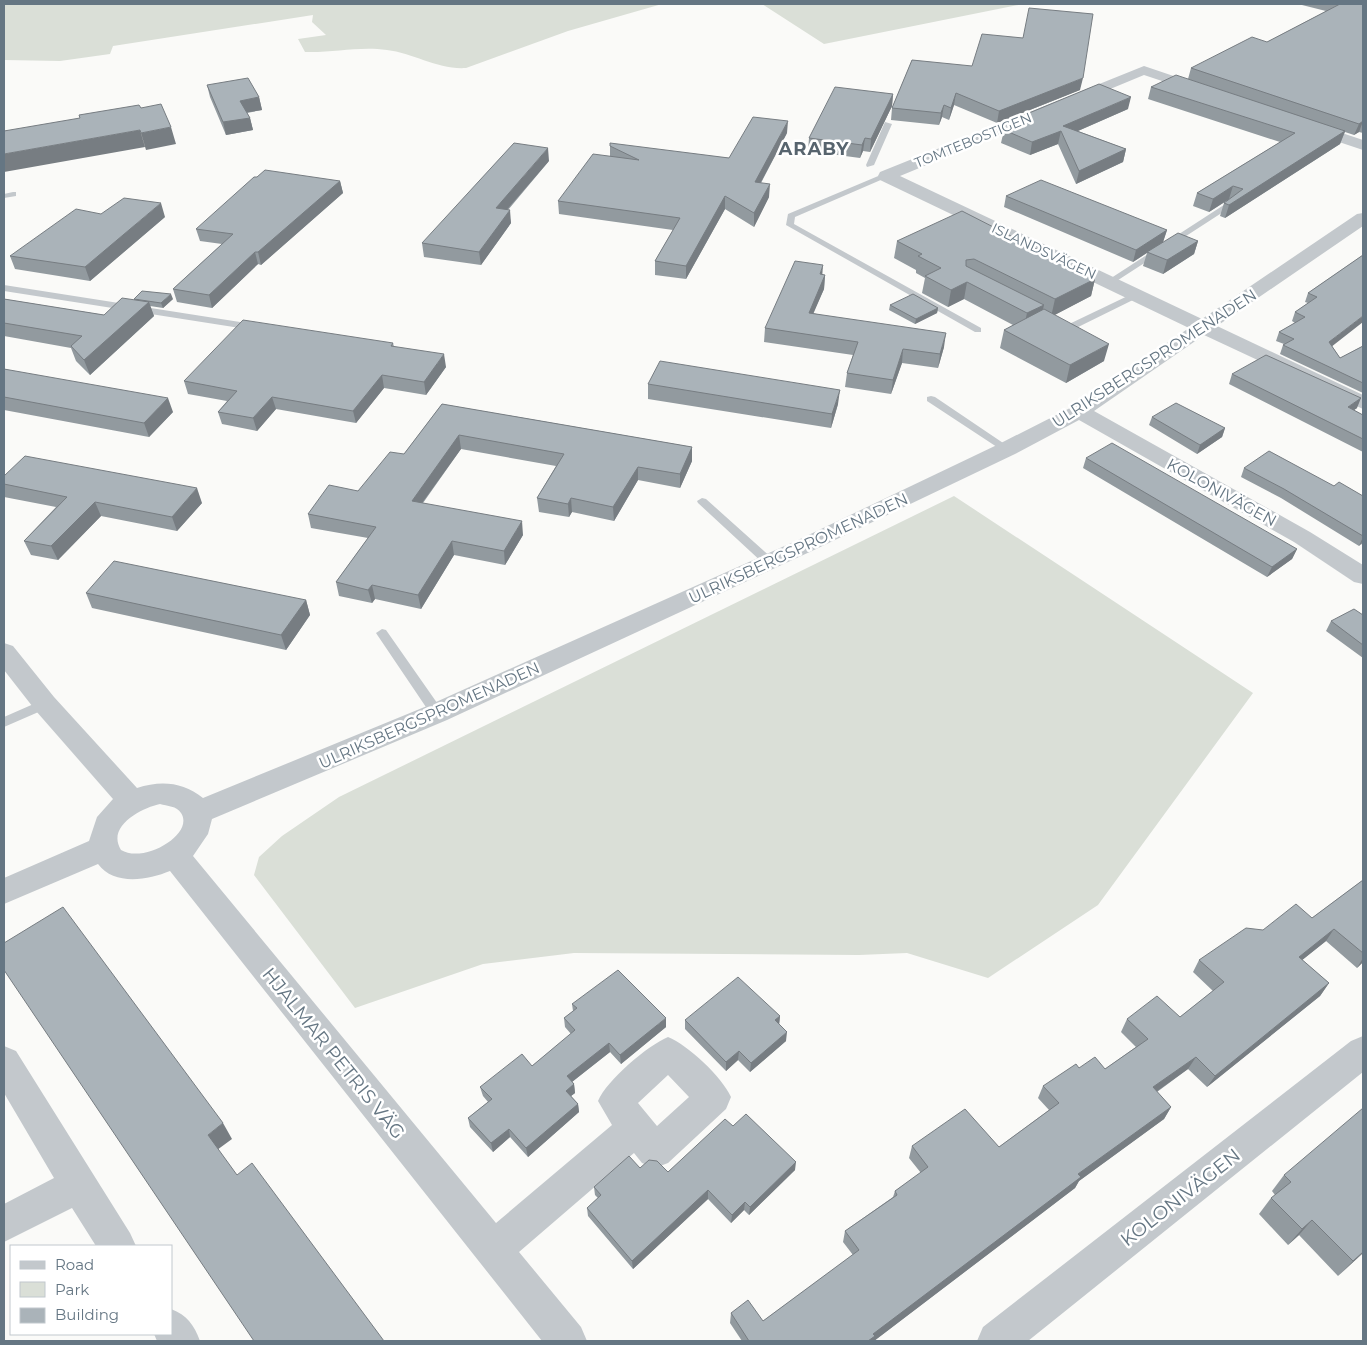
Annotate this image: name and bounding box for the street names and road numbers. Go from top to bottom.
street label: TOMTEBOSTIGEN [912,108,1034,172]
street label: ISLANDSVÄGEN [989,219,1099,283]
street label: ULRIKSBERGSPROMENADEN [1049,285,1260,432]
street label: KOLONIVÄGEN [1164,454,1280,530]
street label: ULRIKSBERGSPROMENADEN [686,489,911,608]
street label: ULRIKSBERGSPROMENADEN [316,658,543,773]
street label: HJALMAR PETRIS VÄG [257,963,410,1144]
street label: KOLONIVÄGEN [1116,1144,1245,1251]

